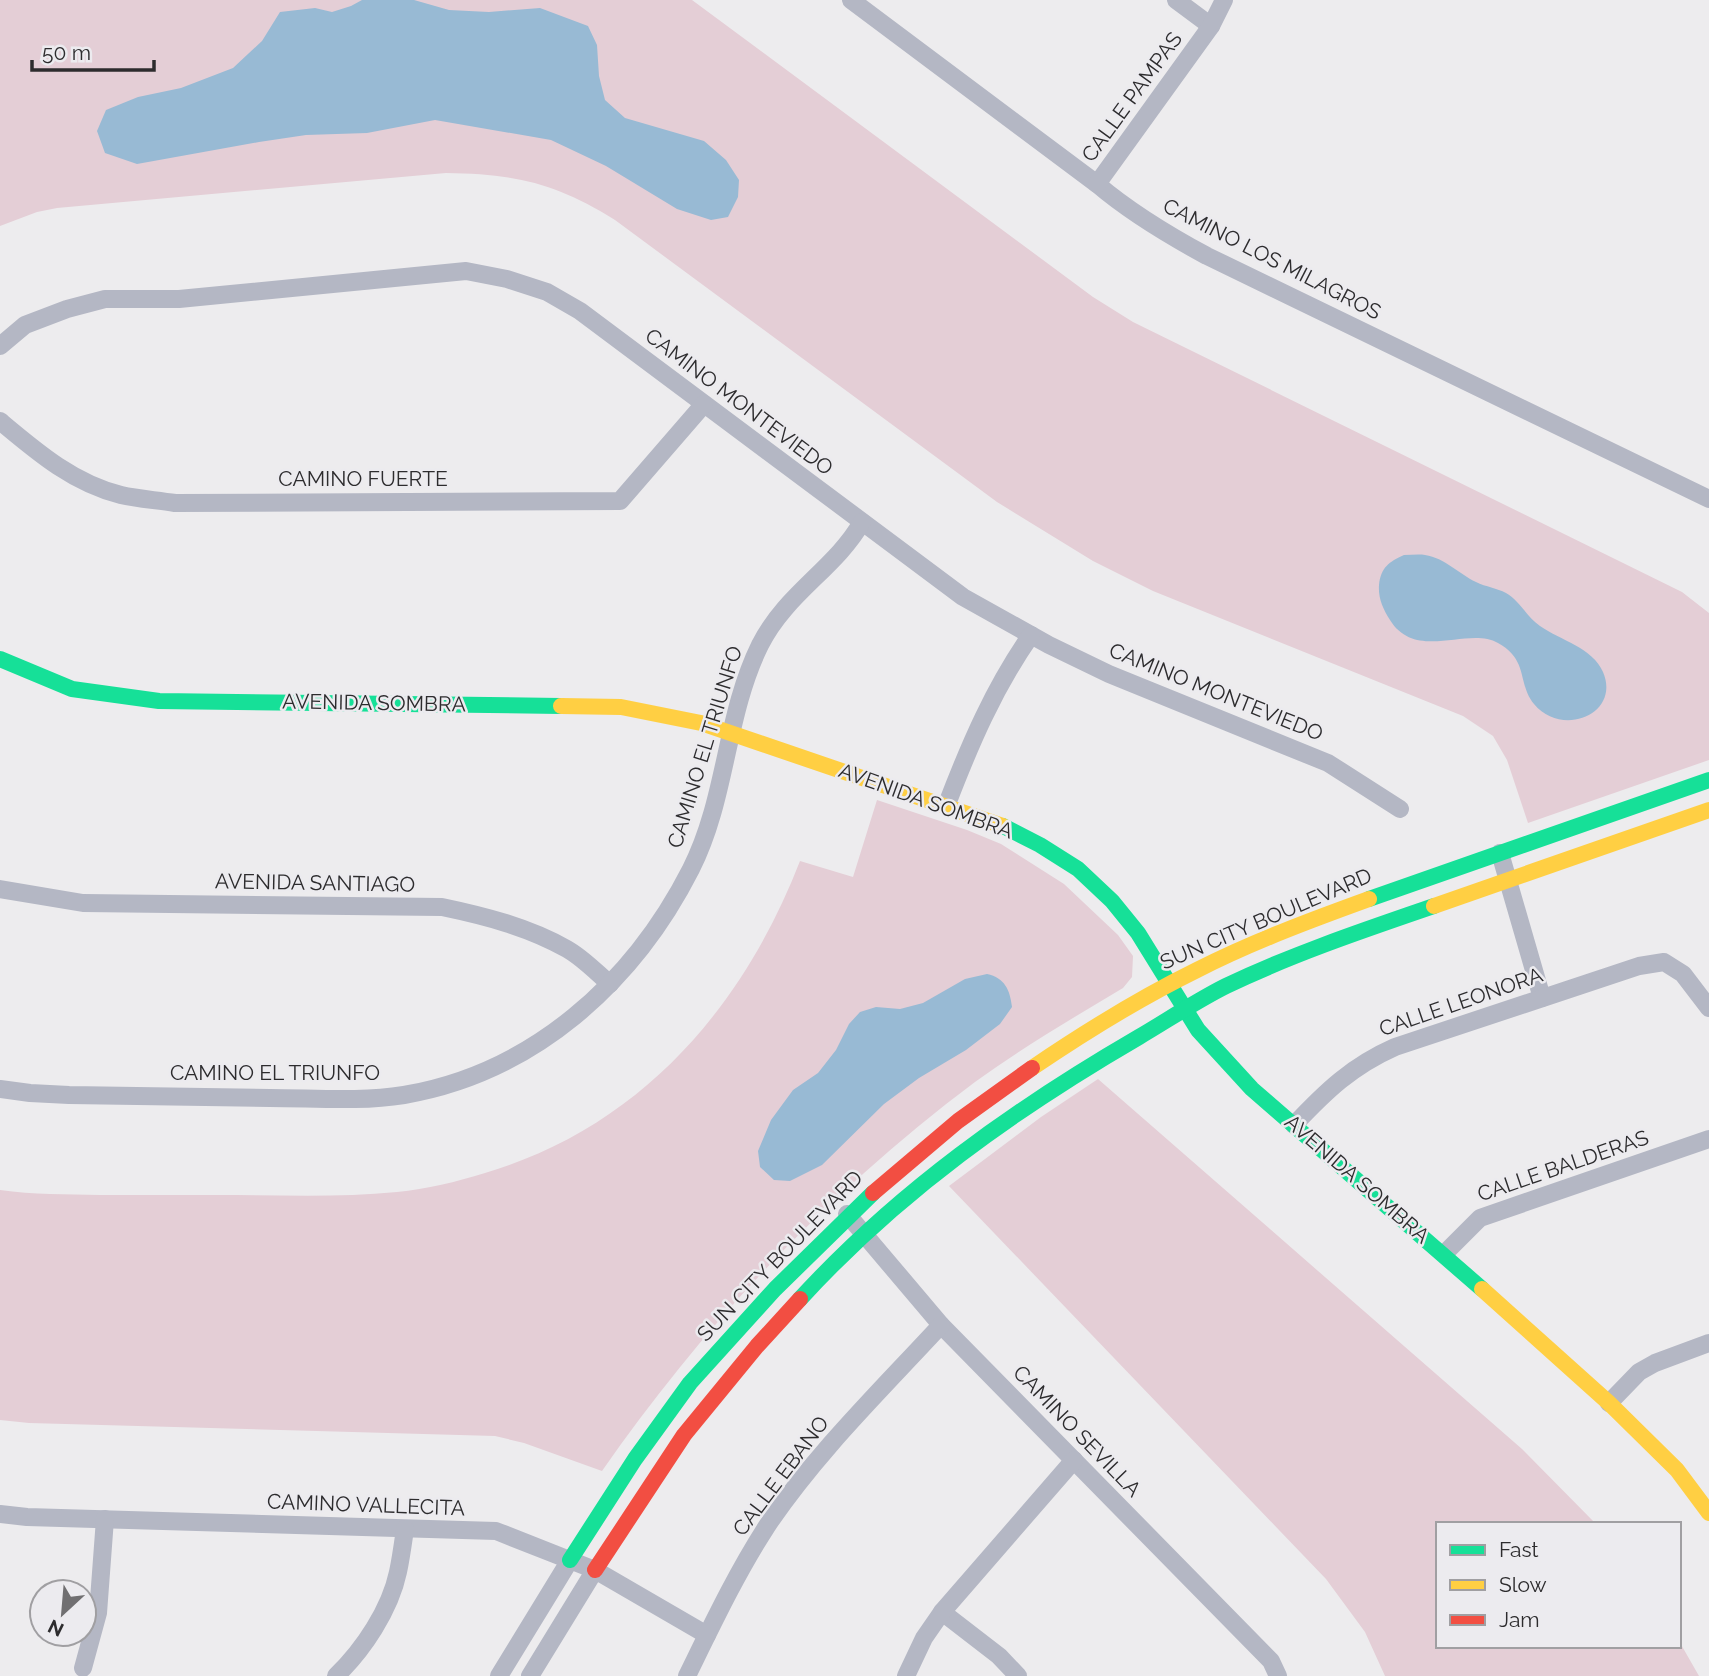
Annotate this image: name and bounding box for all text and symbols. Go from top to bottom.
street label: CALLE PAMPAS [1076,27,1187,167]
scale bar [32,28,154,72]
text: 50 m [42,40,91,65]
street label: CAMINO LOS MILAGROS [1159,193,1386,325]
street label: CAMINO MONTEVIEDO [641,323,838,480]
street label: CAMINO FUERTE [278,466,448,491]
street label: CAMINO MONTEVIEDO [1106,637,1327,746]
street label: CAMINO EL TRIUNFO [662,643,747,851]
street label: AVENIDA SOMBRA [282,688,466,717]
street label: AVENIDA SOMBRA [836,757,1017,844]
street label: SUN CITY BOULEVARD [1156,863,1375,974]
street label: AVENIDA SANTIAGO [215,868,415,897]
street label: CALLE LEONORA [1376,962,1546,1041]
street label: CAMINO EL TRIUNFO [170,1060,380,1085]
street label: AVENIDA SOMBRA [1280,1109,1435,1248]
street label: CALLE BALDERAS [1474,1124,1652,1207]
street label: SUN CITY BOULEVARD [692,1165,868,1346]
street label: CAMINO SEVILLA [1008,1360,1146,1502]
street label: CALLE EBANO [727,1411,834,1541]
street label: CAMINO VALLECITA [267,1489,465,1520]
legend [1436,1522,1681,1648]
text: Fast [1499,1537,1539,1562]
text: Slow [1499,1572,1547,1597]
north arrow [28,1578,98,1648]
text: Jam [1499,1607,1540,1632]
text: N [44,1615,67,1641]

